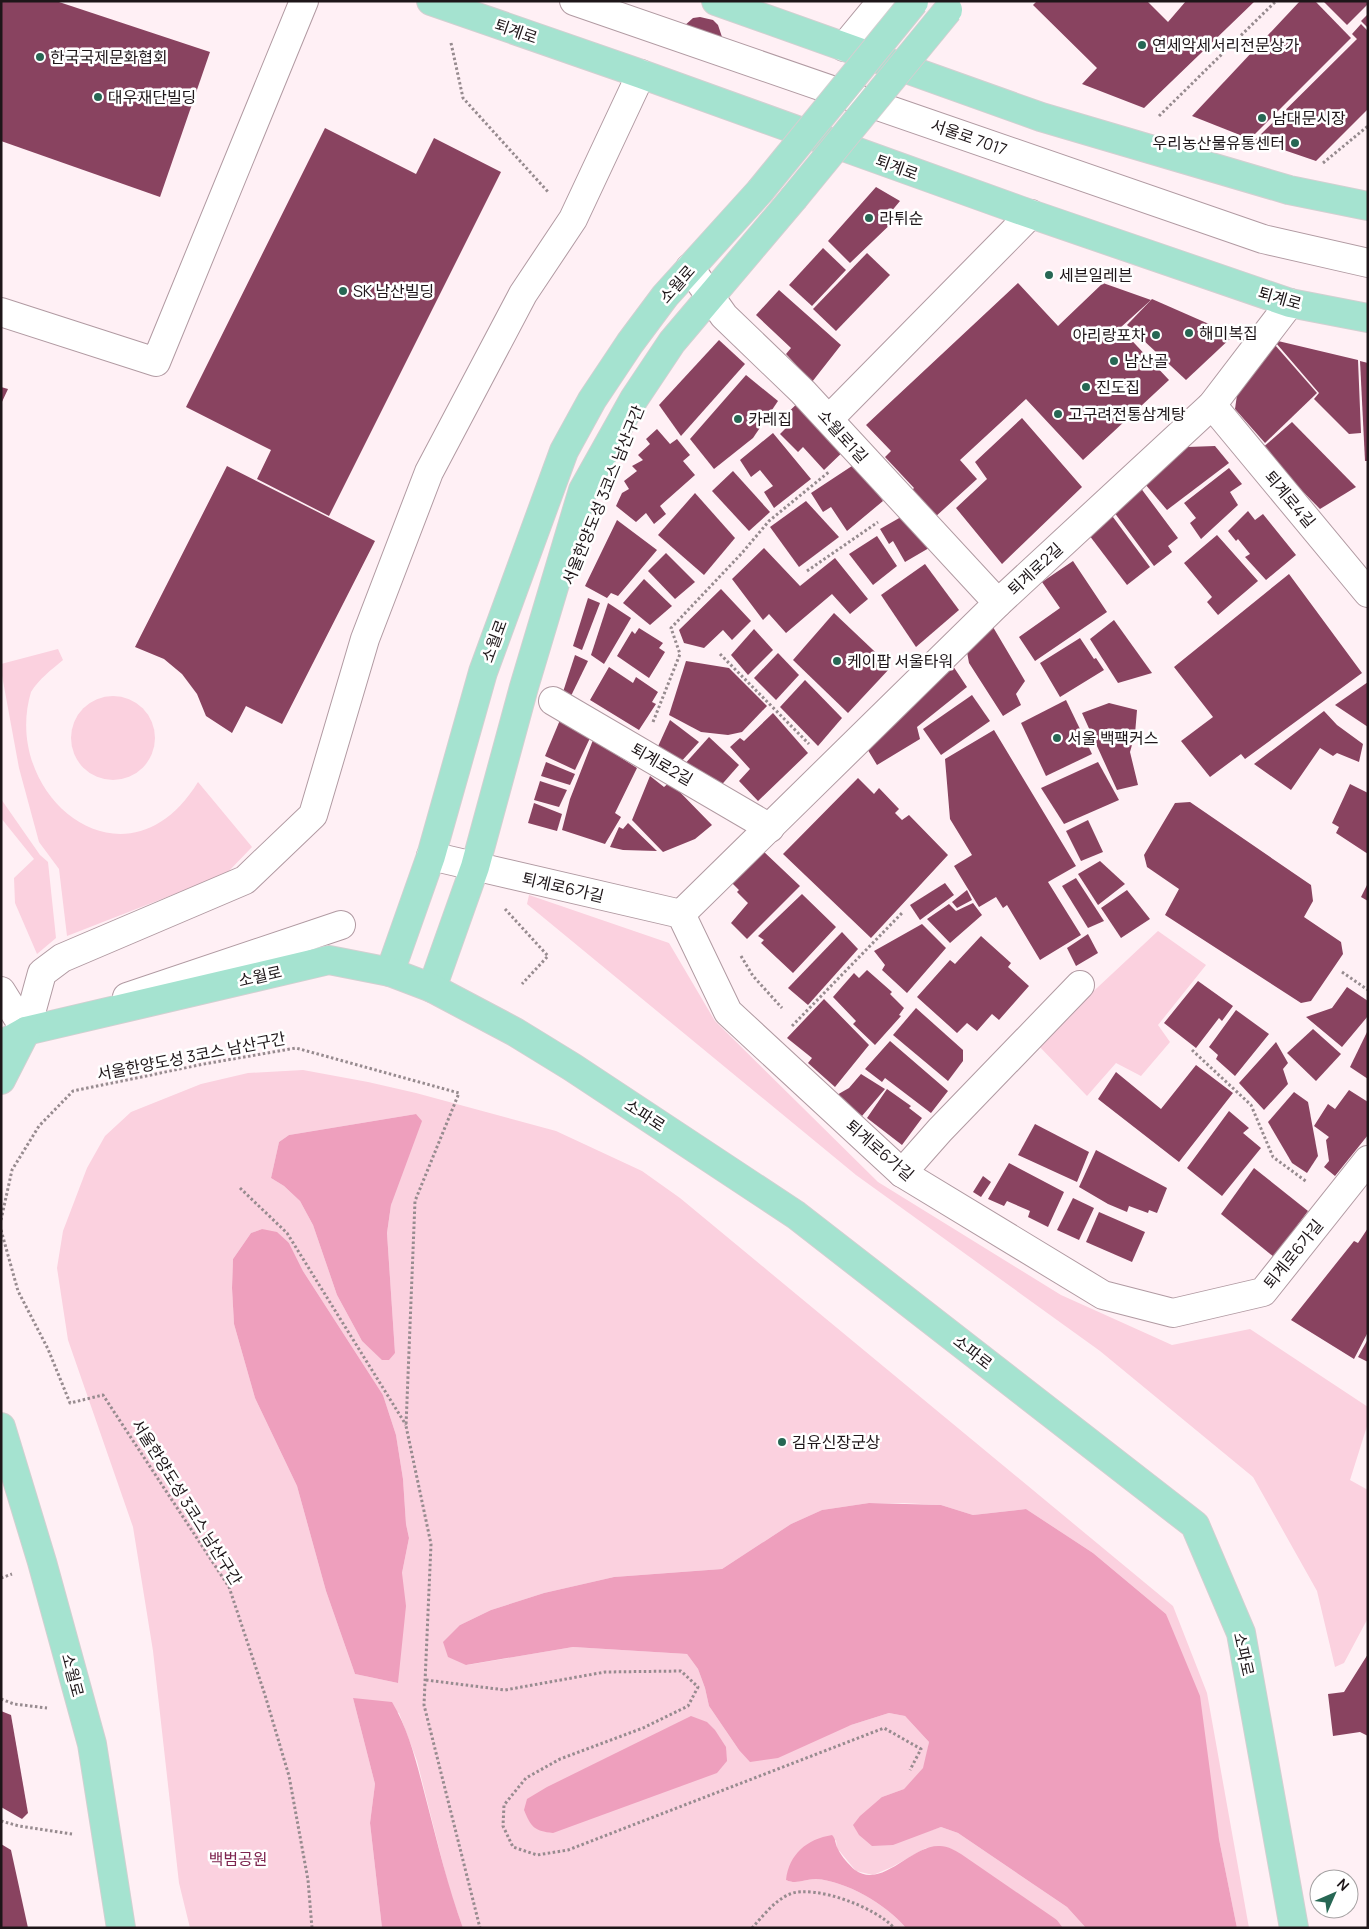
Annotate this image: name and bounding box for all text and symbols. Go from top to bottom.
street label: 퇴계로 [492,13,541,49]
place label: 연세악세서리전문상가 [1152,34,1299,56]
marker: 연세악세서리전문상가 [1136,39,1148,51]
place label: 한국국제문화협회 [50,46,168,68]
marker: 한국국제문화협회 [34,51,46,63]
place label: 대우재단빌딩 [108,86,196,108]
marker: 대우재단빌딩 [92,91,104,103]
place label: 남대문시장 [1272,107,1346,129]
marker: 남대문시장 [1256,112,1268,124]
street label: 서울로 7017 [928,114,1010,160]
place label: 우리농산물유통센터 [1153,132,1285,154]
marker: 우리농산물유통센터 [1289,137,1301,149]
street label: 퇴계로 [872,149,922,185]
place label: 라튀순 [879,207,923,229]
marker: 라튀순 [863,212,875,224]
street label: 소월로 [654,260,700,308]
place label: 세븐일레븐 [1059,264,1133,286]
marker: 세븐일레븐 [1043,269,1055,281]
place label: SK 남산빌딩 [353,280,434,302]
street label: 퇴계로 [1256,281,1305,315]
marker: SK 남산빌딩 [337,285,349,297]
place label: 해미복집 [1199,322,1258,344]
place label: 아리랑포차 [1072,324,1146,346]
marker: 해미복집 [1183,327,1195,339]
marker: 아리랑포차 [1150,329,1162,341]
place label: 남산골 [1124,350,1168,372]
marker: 남산골 [1108,355,1120,367]
place label: 진도집 [1096,376,1140,398]
marker: 진도집 [1080,381,1092,393]
street label: 서울한양도성 3코스 남산구간 [557,402,649,588]
place label: 고구려전통삼계탕 [1068,403,1186,425]
street label: 소월로1길 [813,404,873,468]
place label: 카레집 [748,408,792,430]
marker: 고구려전통삼계탕 [1052,408,1064,420]
marker: 카레집 [732,413,744,425]
street label: 퇴계로4길 [1260,466,1320,532]
street label: 퇴계로2길 [1003,538,1067,600]
street label: 소월로 [476,616,512,666]
place label: 케이팝 서울타워 [847,650,953,672]
marker: 케이팝 서울타워 [831,655,843,667]
place label: 서울 백팩커스 [1067,727,1159,749]
marker: 서울 백팩커스 [1051,732,1063,744]
street label: 퇴계로2길 [627,737,697,791]
street label: 퇴계로6가길 [520,867,606,907]
street label: 소월로 [236,960,284,992]
street label: 서울한양도성 3코스 남산구간 [95,1027,288,1085]
street label: 소파로 [620,1094,670,1136]
street label: 퇴계로6가길 [841,1114,919,1186]
street label: 퇴계로6가길 [1258,1215,1328,1293]
street label: 소파로 [949,1330,997,1374]
street label: 서울한양도성 3코스 남산구간 [127,1415,247,1589]
place label: 김유신장군상 [792,1431,881,1453]
marker: 김유신장군상 [776,1436,788,1448]
street label: 소파로 [1229,1630,1259,1678]
street label: 소월로 [57,1651,89,1699]
park label: 백범공원 [209,1848,267,1870]
north arrow [1309,1869,1359,1919]
text: N [1333,1874,1354,1895]

